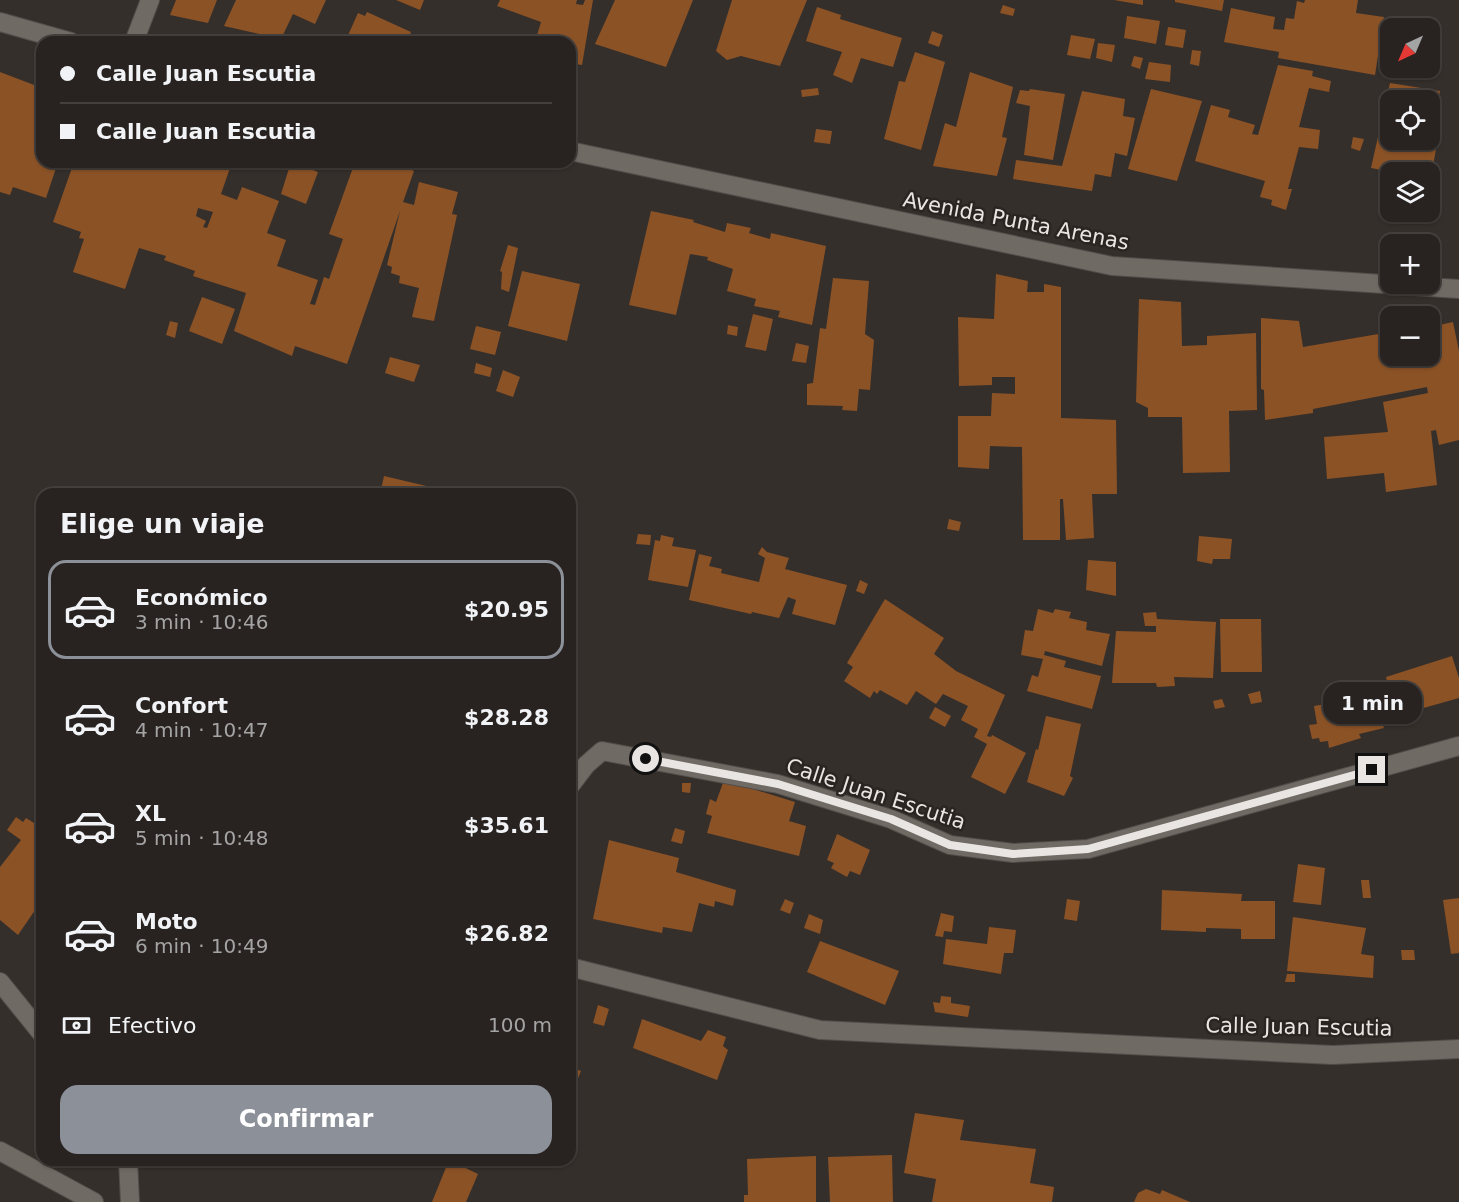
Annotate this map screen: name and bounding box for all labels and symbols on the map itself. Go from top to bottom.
north arrow [1380,18,1440,78]
street label: Avenida Punta Arenas [901,187,1131,255]
callout: 1 min [1322,683,1422,725]
route start [632,745,659,772]
street label: Calle Juan Escutia [783,754,969,834]
route end [1358,756,1385,783]
street label: Calle Juan Escutia [1205,1013,1393,1041]

